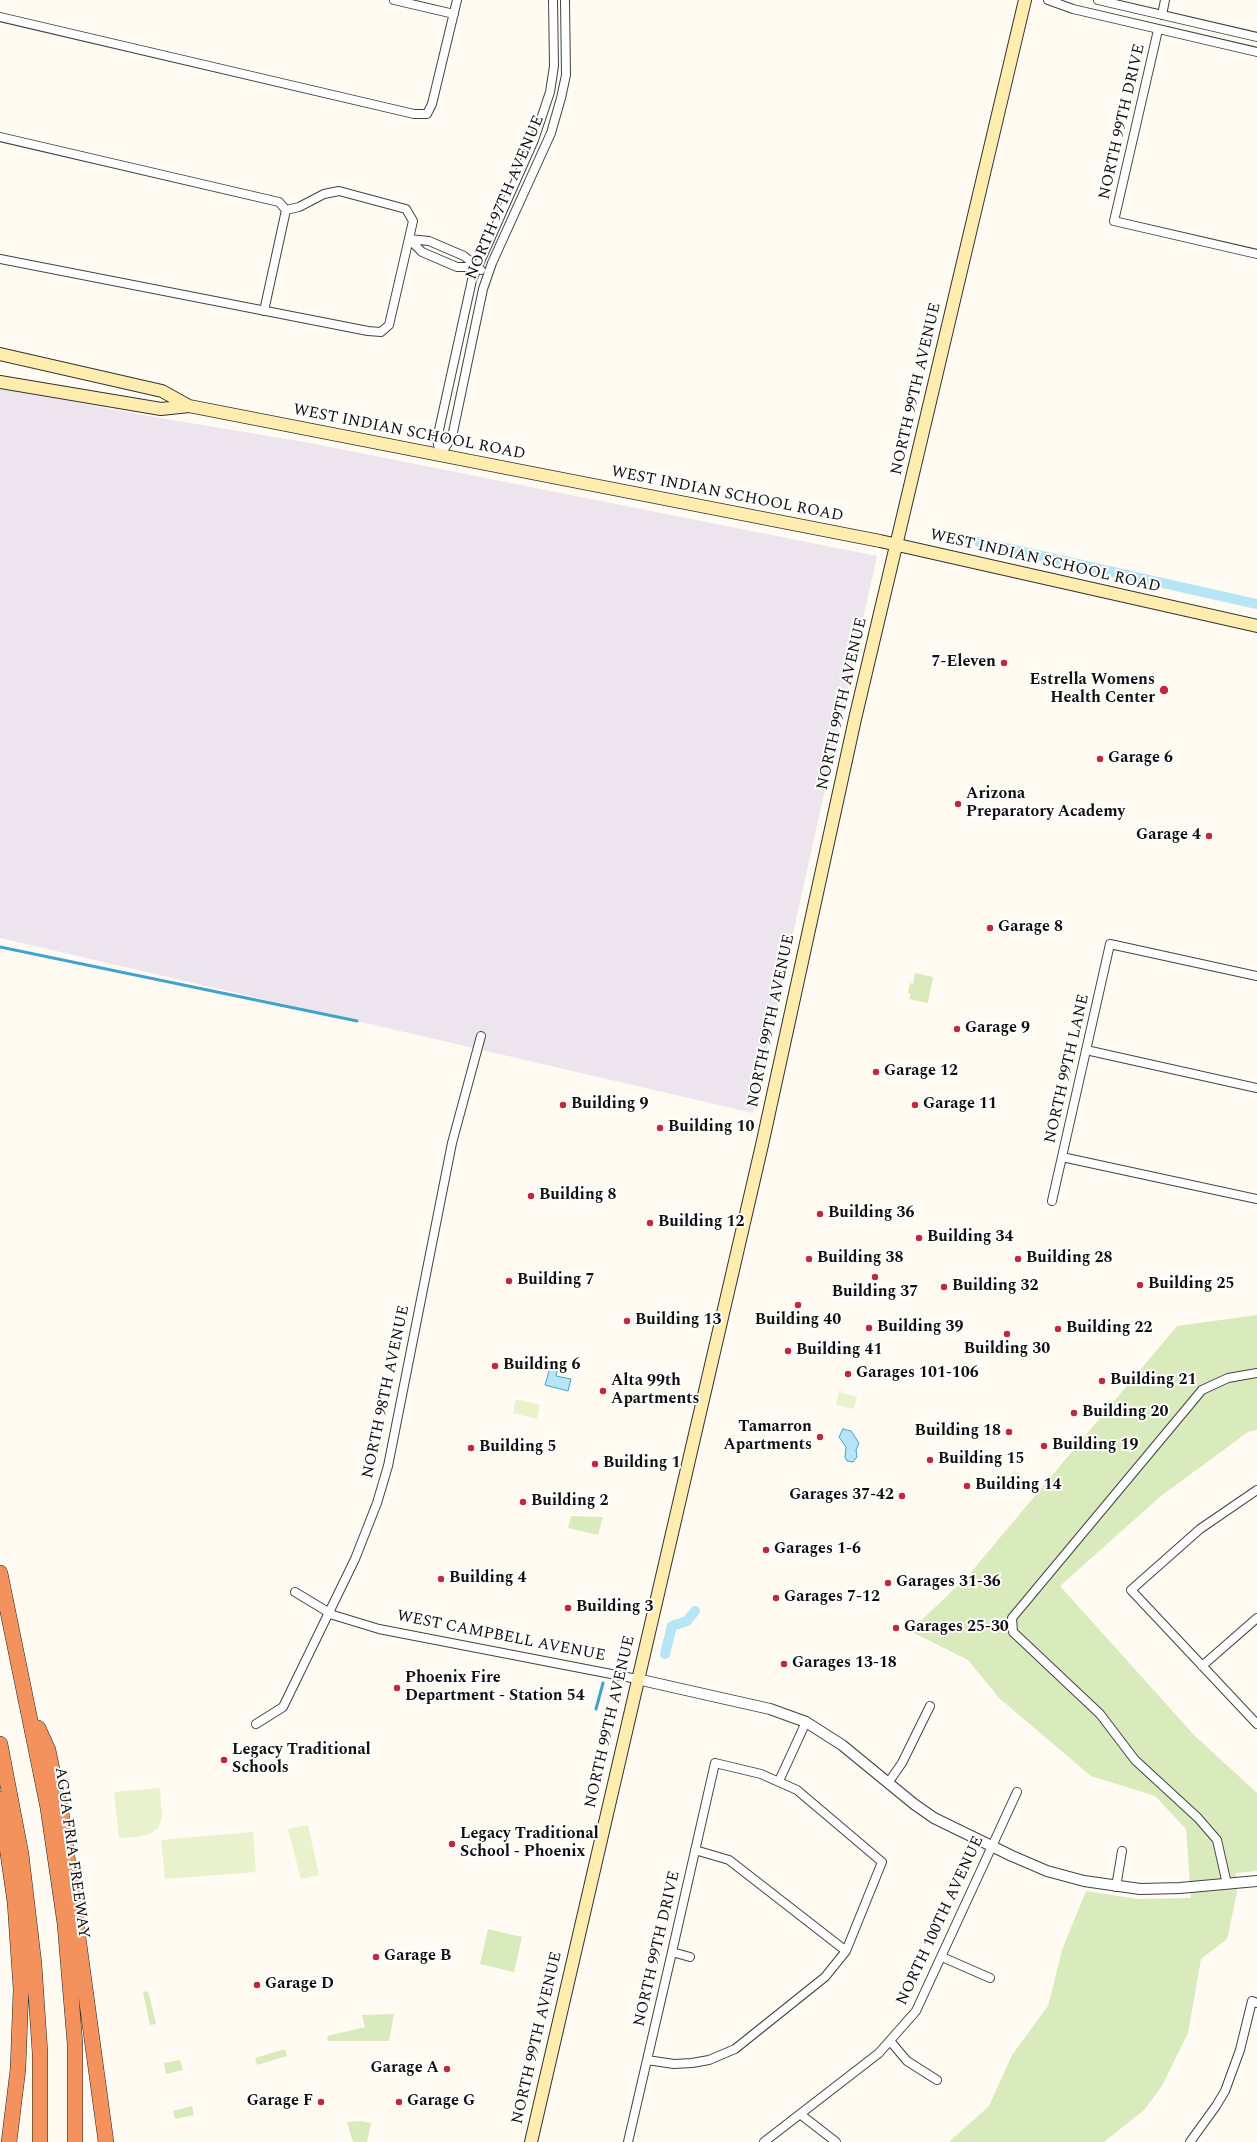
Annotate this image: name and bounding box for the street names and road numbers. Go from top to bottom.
street label: NORTH 99TH DRIVE [1096,42,1150,202]
street label: NORTH 97TH AVENUE [463,113,549,283]
street label: NORTH 99TH AVENUE [888,301,946,477]
street label: WEST INDIAN SCHOOL ROAD [291,401,527,465]
street label: WEST INDIAN SCHOOL ROAD [609,463,845,527]
street label: WEST INDIAN SCHOOL ROAD [928,526,1162,598]
street label: NORTH 99TH AVENUE [814,616,872,792]
street label: NORTH 99TH AVENUE [744,933,800,1109]
street label: NORTH 99TH LANE [1041,993,1095,1145]
street label: NORTH 98TH AVENUE [359,1304,415,1480]
street label: WEST CAMPBELL AVENUE [395,1607,607,1667]
street label: NORTH 99TH AVENUE [582,1634,640,1810]
street label: AGUA FRIA FREEWAY [49,1766,93,1940]
street label: NORTH 100TH AVENUE [893,1833,989,2009]
street label: NORTH 99TH DRIVE [631,1869,685,2029]
street label: NORTH 99TH AVENUE [509,1950,567,2126]

